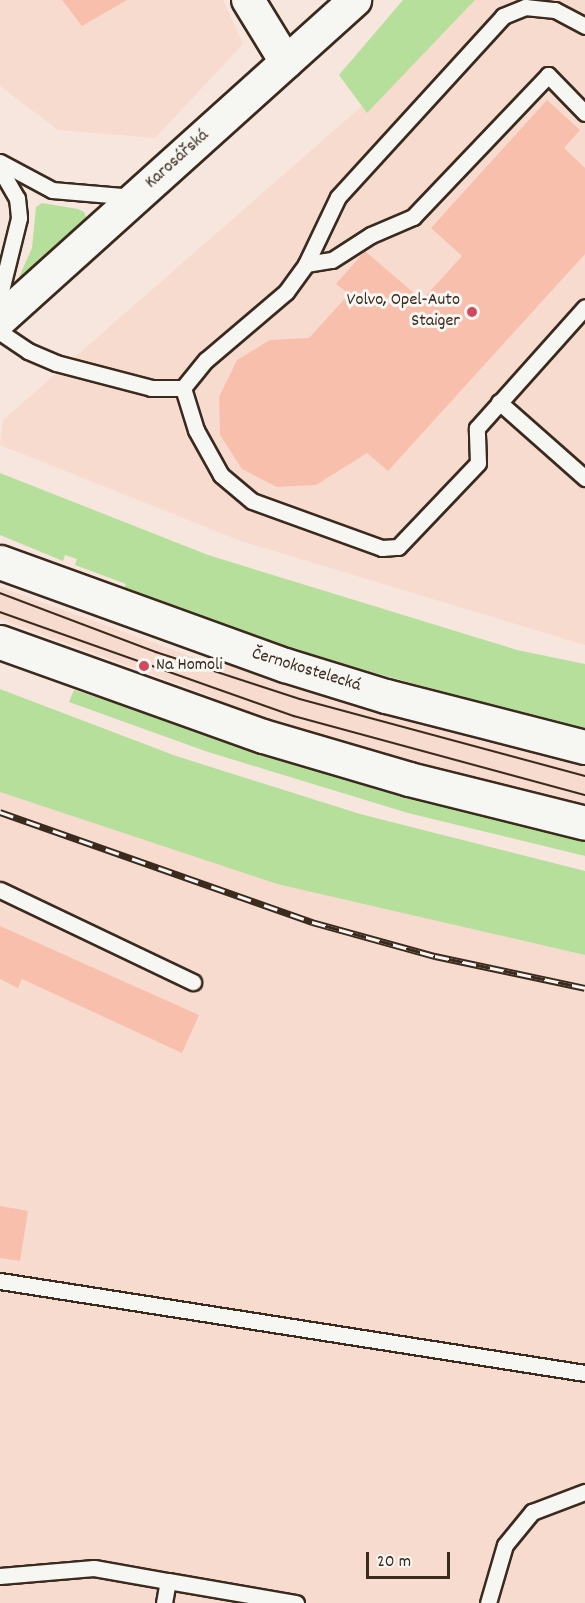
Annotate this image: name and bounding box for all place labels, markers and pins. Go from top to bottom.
place label: Volvo, Opel-Auto Staiger [347,291,460,334]
marker: Volvo, Opel-Auto Staiger [465,305,479,319]
place label: Na Homoli [156,655,223,677]
marker: Na Homoli [137,659,151,673]

